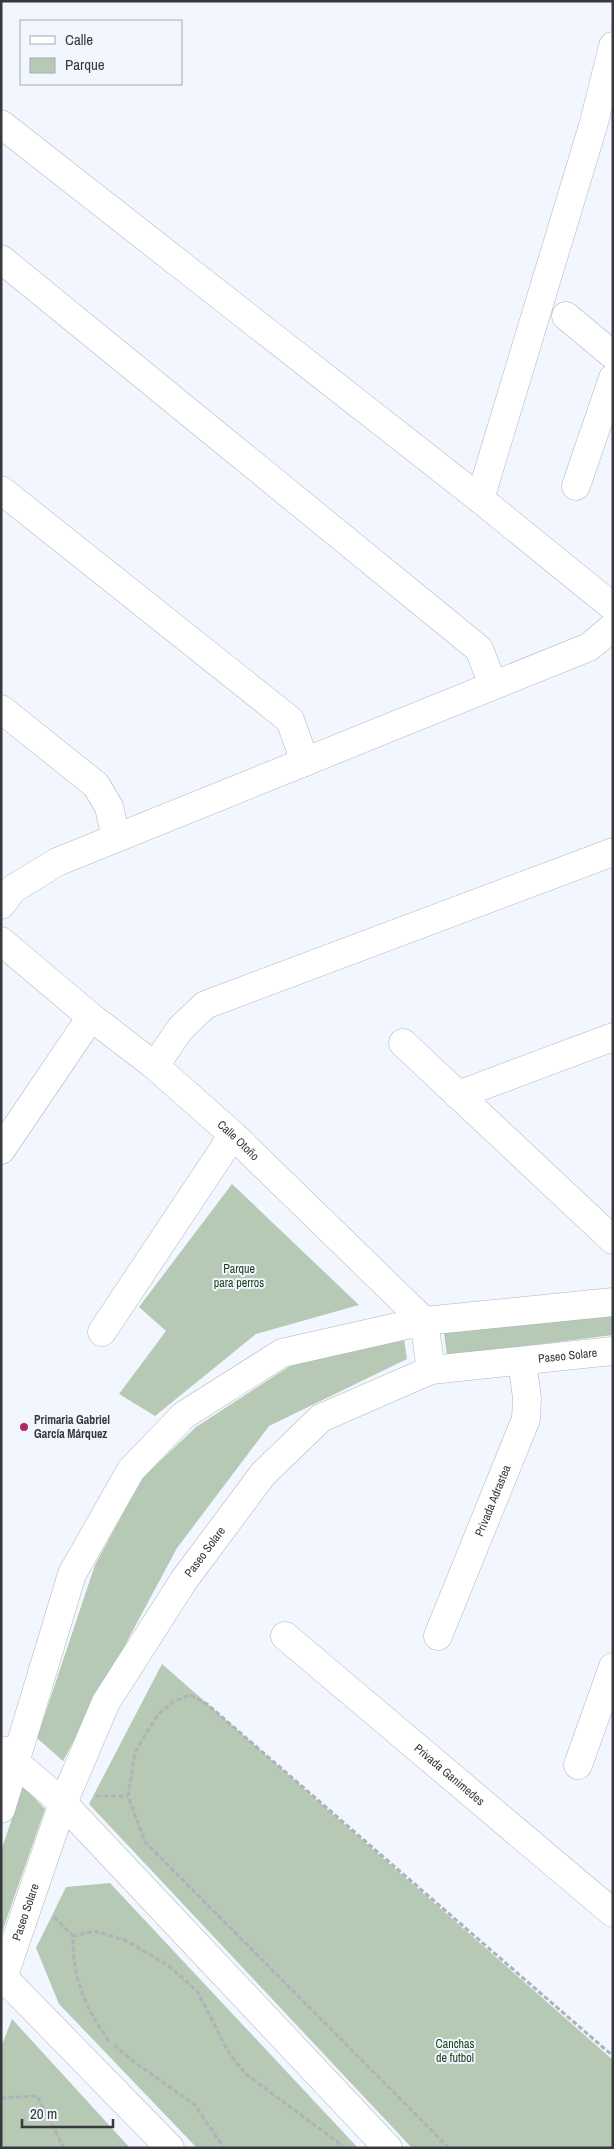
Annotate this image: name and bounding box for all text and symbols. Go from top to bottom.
legend [20,20,182,85]
text: Calle [65,29,93,50]
text: Parque [65,54,105,75]
street label: Calle Otoño [214,1117,263,1164]
park label: Parque para perros [214,1261,264,1291]
street label: Paseo Solare [537,1345,598,1367]
place label: Primaria Gabriel García Márquez [34,1412,110,1442]
marker: Primaria Gabriel García Márquez [18,1421,30,1433]
street label: Privada Adrastea [471,1462,515,1539]
street label: Paseo Solare [181,1523,229,1580]
street label: Privada Ganimedes [411,1740,488,1809]
street label: Paseo Solare [8,1882,43,1943]
park label: Canchas de futbol [436,2036,474,2066]
scale bar [22,2096,114,2128]
text: 20 m [30,2103,57,2124]

